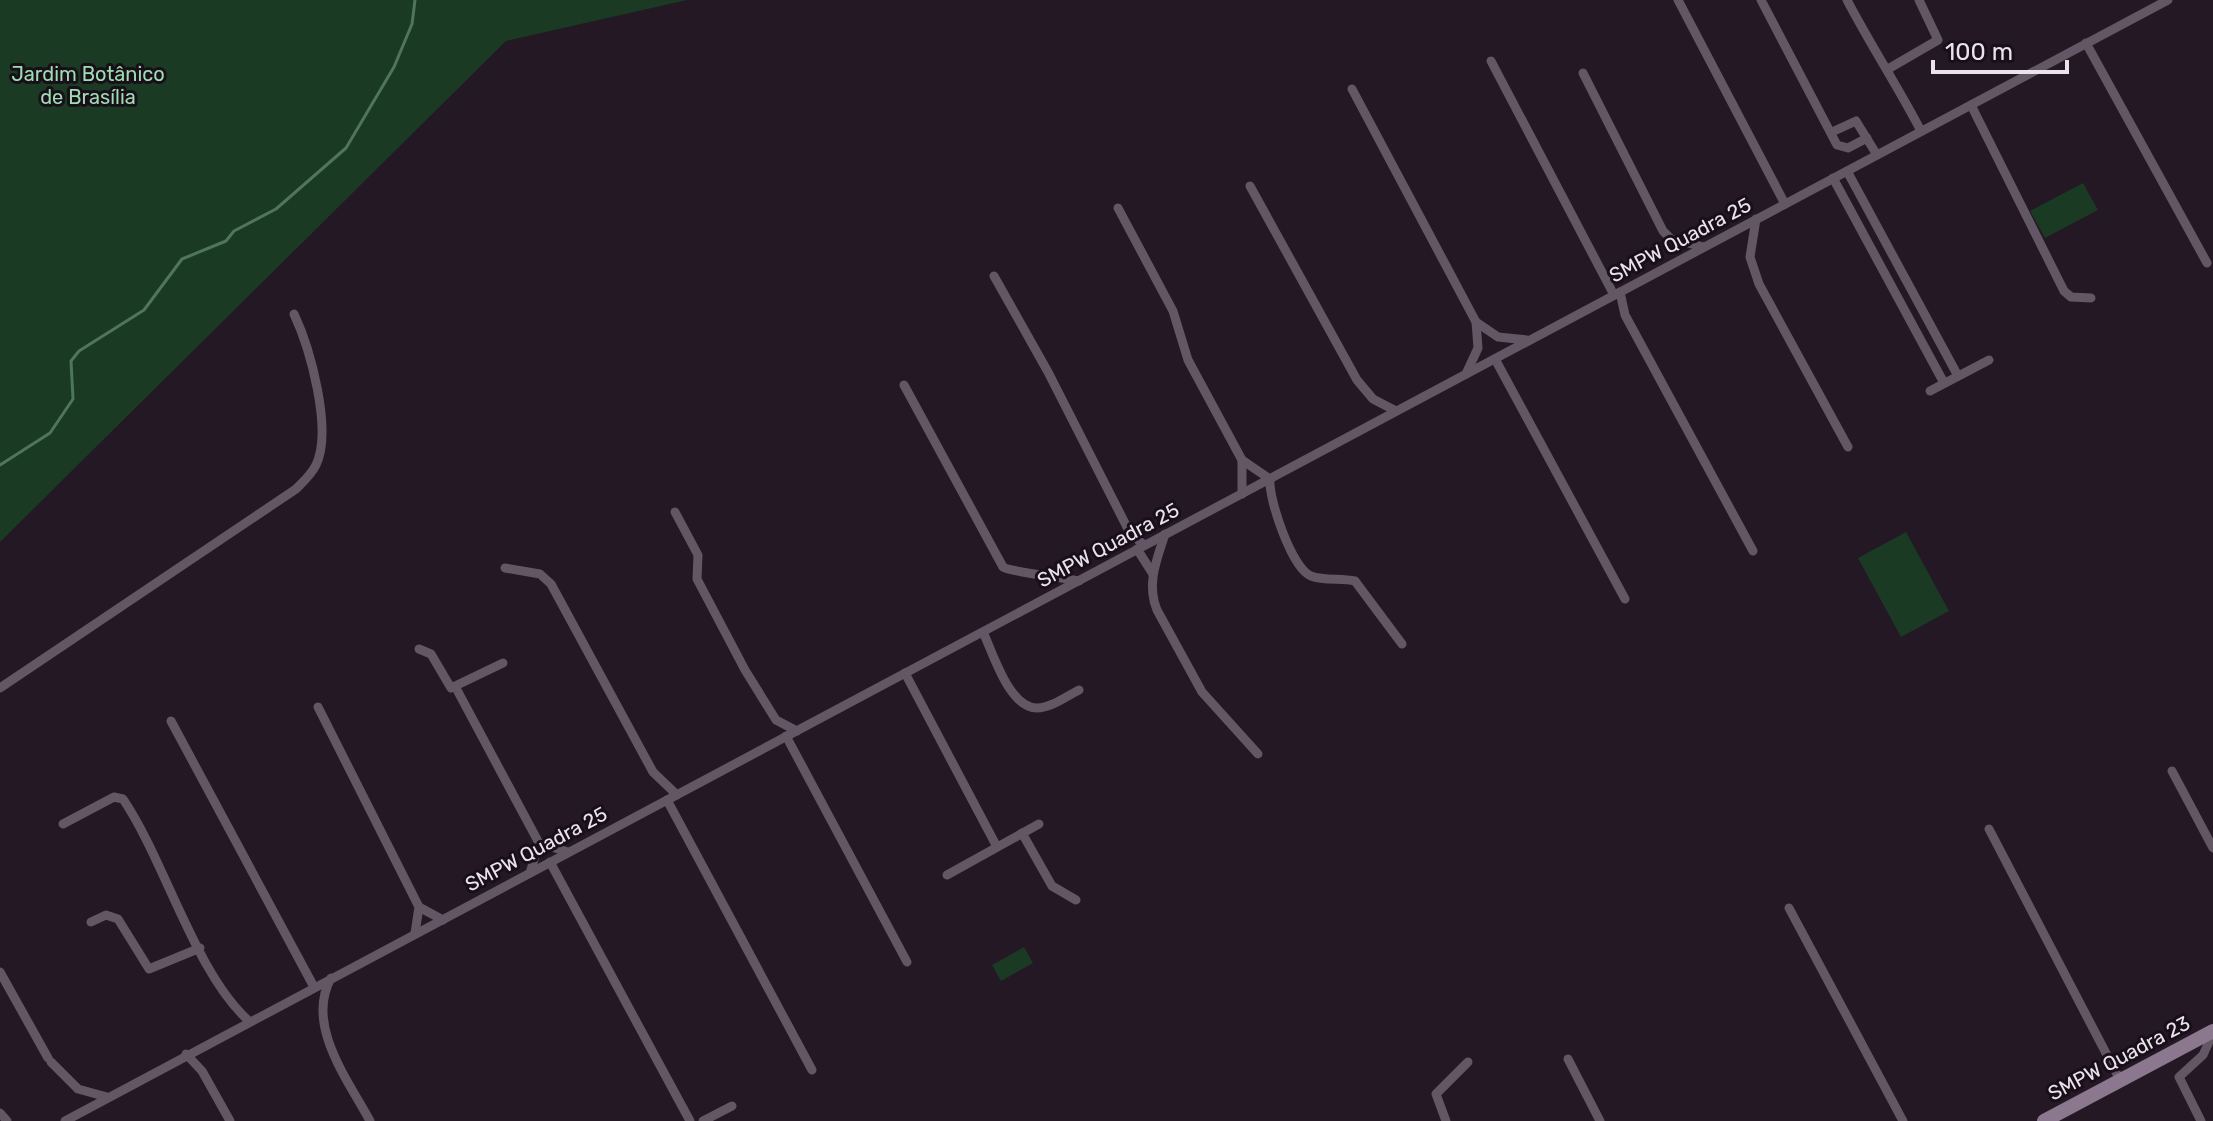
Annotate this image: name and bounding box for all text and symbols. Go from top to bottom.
scale bar [1933,24,2067,74]
text: 100 m [1945,38,2013,66]
park label: Jardim Botânico de Brasília [11,62,165,109]
street label: SMPW Quadra 25 [1605,193,1755,287]
street label: SMPW Quadra 25 [1033,498,1183,592]
street label: SMPW Quadra 25 [461,802,611,896]
street label: SMPW Quadra 23 [2044,1010,2194,1106]

